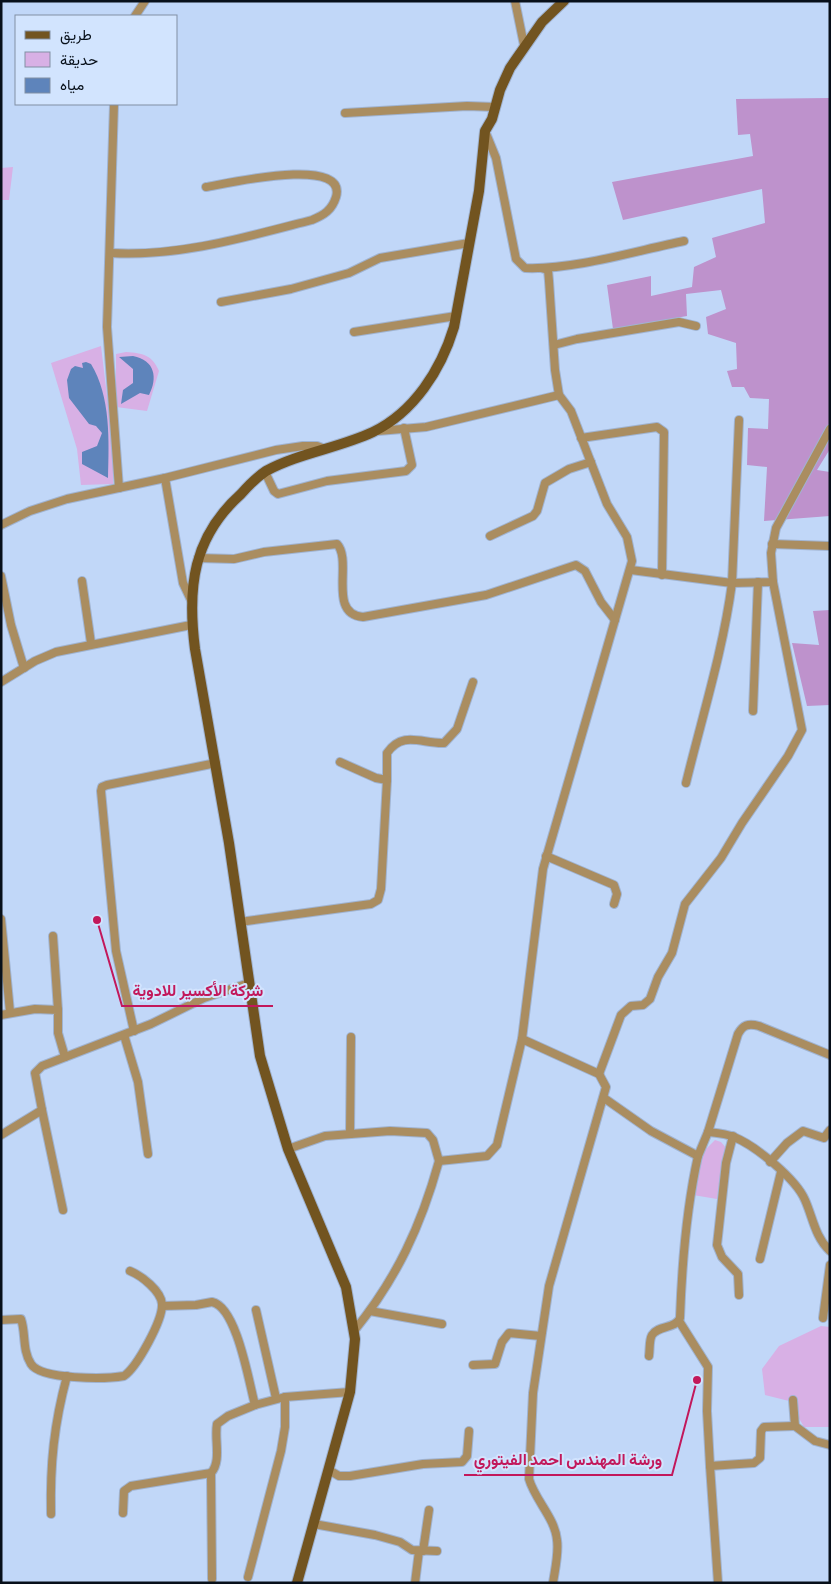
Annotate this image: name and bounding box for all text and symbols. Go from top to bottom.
legend [15,15,178,105]
text: طريق [60,26,92,45]
text: حديقة [60,51,98,69]
text: مياه [60,76,84,94]
callout: شركة الأكسير للادوية [122,975,273,1006]
text: شركة الأكسير للادوية [133,981,264,1001]
callout: ورشة المهندس احمد الفيتوري [464,1444,672,1475]
text: ورشة المهندس احمد الفيتوري [474,1450,662,1473]

